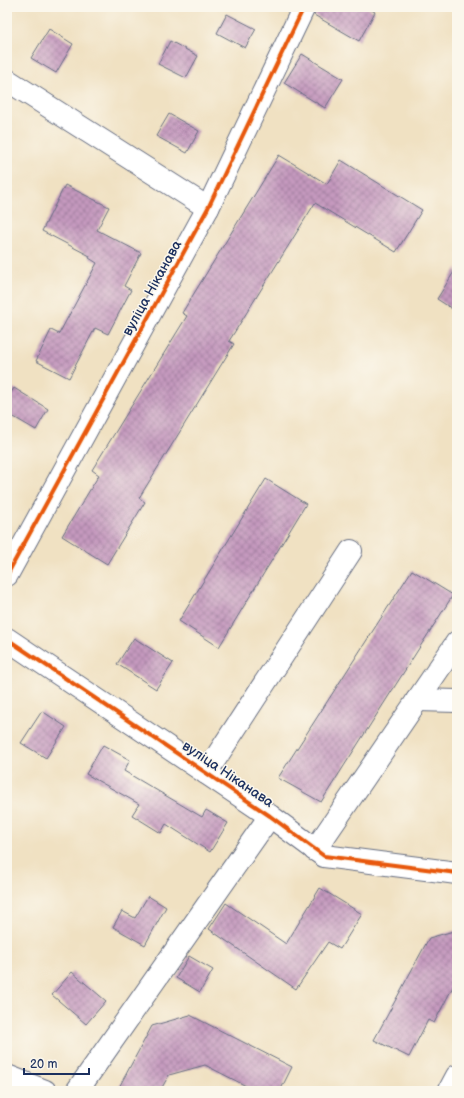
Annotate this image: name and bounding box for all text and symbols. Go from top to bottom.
street label: вуліца Ніканава [119,237,186,339]
street label: вуліца Ніканава [179,737,278,811]
scale bar [24,1050,89,1076]
text: 20 m [30,1057,57,1072]

